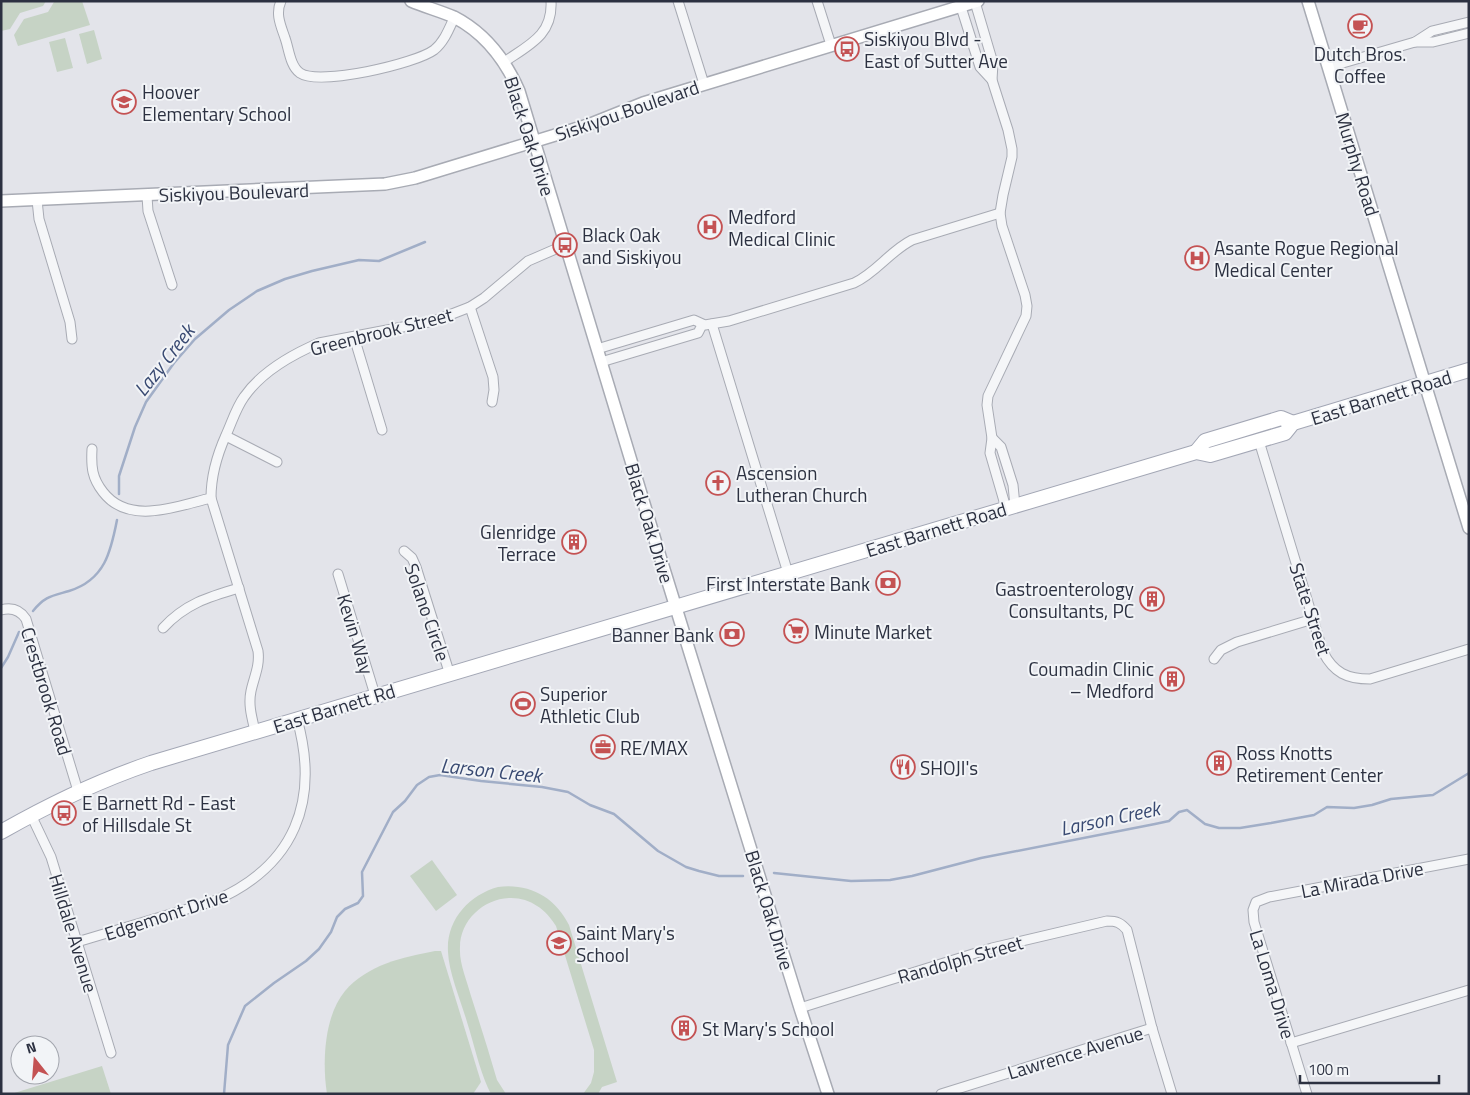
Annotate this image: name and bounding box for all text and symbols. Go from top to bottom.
cafe icon: Dutch Bros. Coffee [1347,13,1373,39]
place label: Siskiyou Blvd - East of Sutter Ave [864,24,1008,75]
bus stop icon: Siskiyou Blvd - East of Sutter Ave [834,36,860,62]
place label: Dutch Bros. Coffee [1314,39,1406,90]
street label: Siskiyou Boulevard [551,72,703,148]
street label: Black Oak Drive [497,73,563,199]
place label: Hoover Elementary School [142,77,291,128]
school or university icon: Hoover Elementary School [111,89,137,115]
street label: Murphy Road [1328,108,1388,220]
street label: Siskiyou Boulevard [158,175,310,209]
place label: Medford Medical Clinic [728,202,836,253]
hospital icon: Medford Medical Clinic [697,214,723,240]
place label: Black Oak and Siskiyou [582,220,682,271]
bus stop icon: Black Oak and Siskiyou [552,232,578,258]
place label: Asante Rogue Regional Medical Center [1214,233,1399,284]
hospital icon: Asante Rogue Regional Medical Center [1184,245,1210,271]
street label: Greenbrook Street [307,299,456,363]
water label: Lazy Creek [126,316,203,403]
street label: East Barnett Road [1307,362,1455,432]
place label: Ascension Lutheran Church [736,458,868,509]
street label: Black Oak Drive [618,459,682,587]
church icon: Ascension Lutheran Church [705,470,731,496]
street label: East Barnett Road [862,494,1010,564]
place label: Glenridge Terrace [480,517,556,568]
building icon: Glenridge Terrace [561,529,587,555]
street label: Solano Circle [398,559,458,665]
street label: State Street [1282,559,1340,659]
place label: First Interstate Bank [706,569,870,598]
bank icon: First Interstate Bank [875,570,901,596]
place label: Gastroenterology Consultants, PC [995,574,1134,625]
building icon: Gastroenterology Consultants, PC [1139,586,1165,612]
street label: Kevin Way [330,590,382,678]
place label: Minute Market [814,617,932,646]
supermarket icon: Minute Market [783,618,809,644]
place label: Banner Bank [611,620,714,649]
bank icon: Banner Bank [719,621,745,647]
street label: Crestbrook Road [14,623,80,759]
place label: Coumadin Clinic – Medford [1028,654,1154,705]
building icon: Coumadin Clinic – Medford [1159,666,1185,692]
street label: East Barnett Rd [269,676,399,740]
place label: Superior Athletic Club [540,679,640,730]
sports icon: Superior Athletic Club [510,691,536,717]
place label: RE/MAX [620,733,688,762]
office icon: RE/MAX [590,734,616,760]
place label: Ross Knotts Retirement Center [1236,738,1384,789]
water label: Larson Creek [439,749,545,791]
building icon: Ross Knotts Retirement Center [1206,750,1232,776]
place label: SHOJI's [920,753,978,782]
restaurant icon: SHOJI's [890,754,916,780]
place label: E Barnett Rd - East of Hillsdale St [82,788,236,839]
water label: Larson Creek [1057,792,1165,844]
bus stop icon: E Barnett Rd - East of Hillsdale St [51,800,77,826]
street label: Black Oak Drive [738,846,802,974]
street label: La Mirada Drive [1298,853,1426,905]
street label: Hilldale Avenue [42,870,106,996]
street label: Edgemont Drive [101,880,231,948]
place label: Saint Mary's School [576,918,675,969]
street label: La Loma Drive [1243,926,1303,1042]
street label: Randolph Street [894,927,1026,991]
school or university icon: Saint Mary's School [546,930,572,956]
place label: St Mary's School [702,1014,834,1043]
building icon: St Mary's School [671,1015,697,1041]
street label: Lawrence Avenue [1003,1018,1147,1086]
north arrow [10,1035,60,1085]
text: N [23,1036,39,1059]
scale bar [1300,1052,1439,1084]
text: 100 m [1308,1058,1349,1081]

